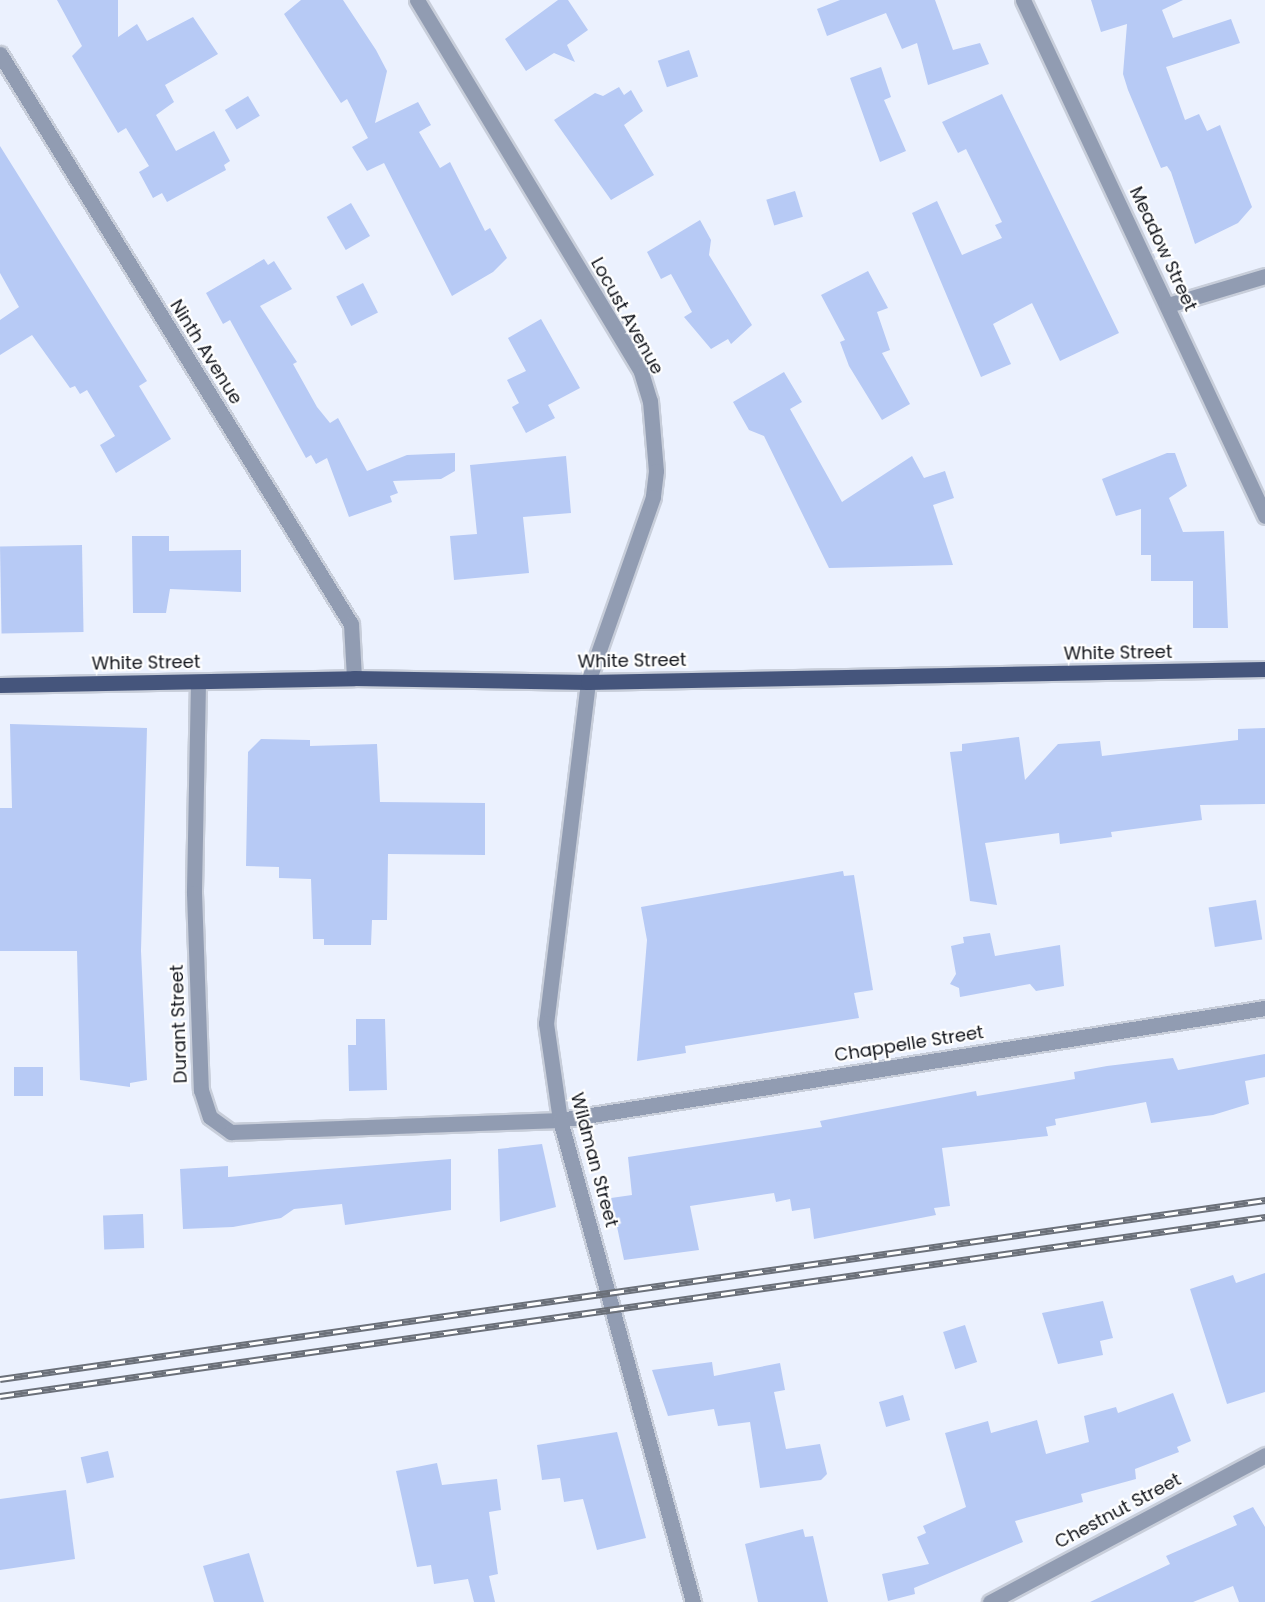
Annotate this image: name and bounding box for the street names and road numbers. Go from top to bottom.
street label: Meadow Street [1125,183,1201,315]
street label: Locust Avenue [586,254,668,378]
street label: Ninth Avenue [165,296,247,408]
street label: White Street [1063,641,1173,665]
street label: White Street [577,649,687,673]
street label: White Street [91,651,201,675]
street label: Durant Street [166,964,192,1084]
street label: Chappelle Street [833,1022,985,1066]
street label: Wildman Street [566,1090,622,1230]
street label: Chestnut Street [1051,1469,1185,1553]

